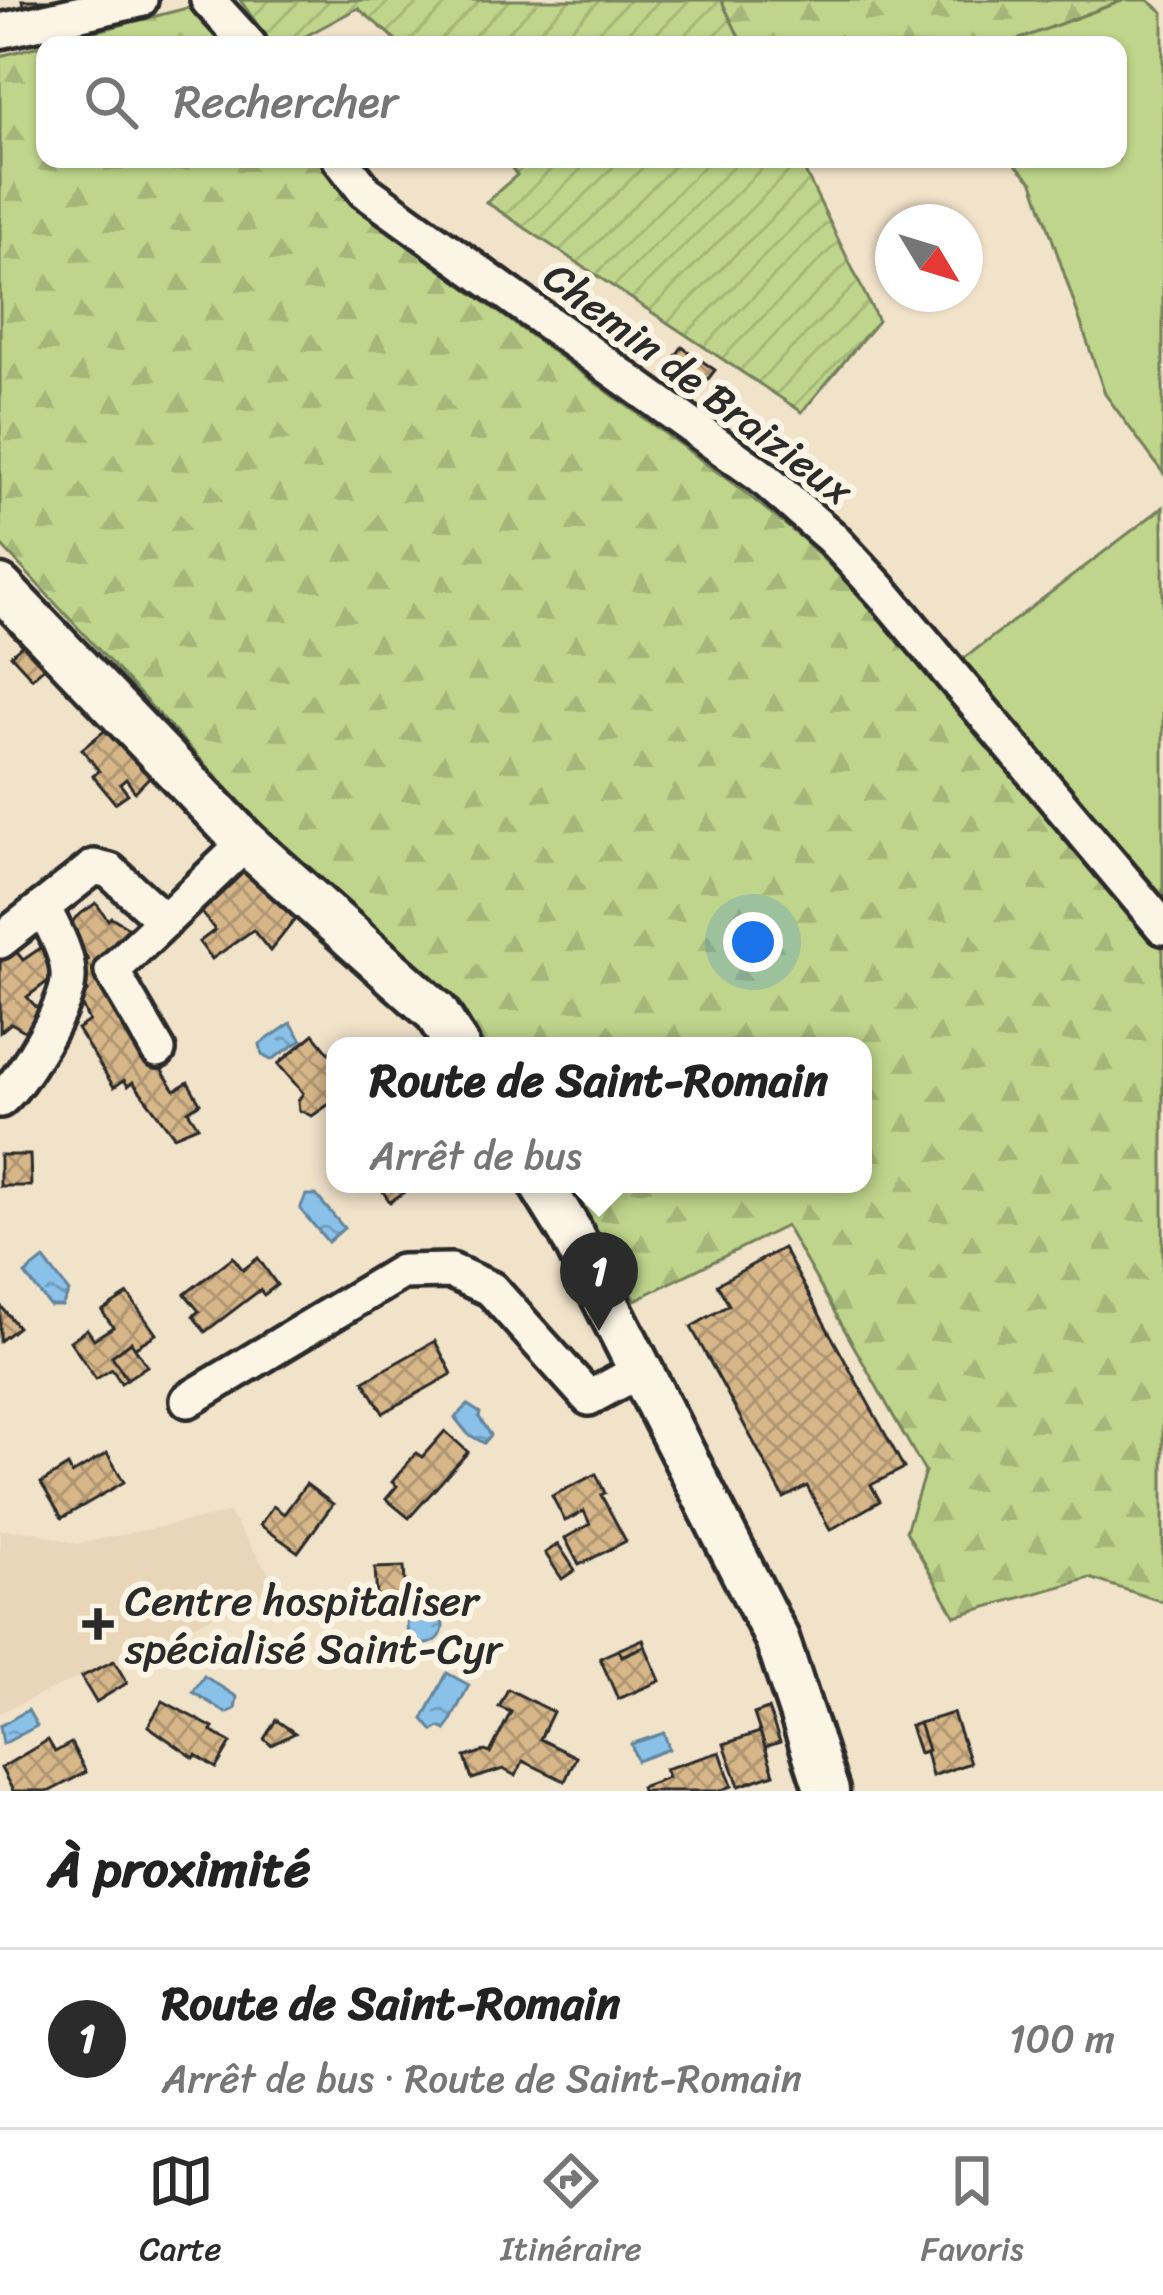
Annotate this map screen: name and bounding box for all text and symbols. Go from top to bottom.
search box [36,36,1127,168]
text: Rechercher [174,62,398,142]
icon: search [78,69,144,135]
north arrow [875,204,983,312]
street label: Chemin de Braizieux [527,242,871,526]
your location [723,912,783,972]
popup [326,1037,872,1193]
text: Route de Saint-Romain [370,1041,828,1121]
text: Arrêt de bus [370,1121,582,1190]
pin: 1 [560,1232,638,1331]
place label: Centre hospitaliser spécialisé Saint-Cyr [124,1564,504,1686]
marker: Centre hospitaliser spécialisé Saint-Cyr [82,1608,114,1640]
text: À proximité [48,1824,310,1914]
text: Route de Saint-Romain [162,1964,620,2044]
text: 1 [79,2004,95,2073]
text: 100 m [1009,2004,1115,2073]
text: Arrêt de bus · Route de Saint-Romain [162,2044,802,2113]
tab: Carte [140,2148,222,2278]
tab: Itinéraire [501,2148,642,2278]
tab: Favoris [921,2148,1023,2278]

